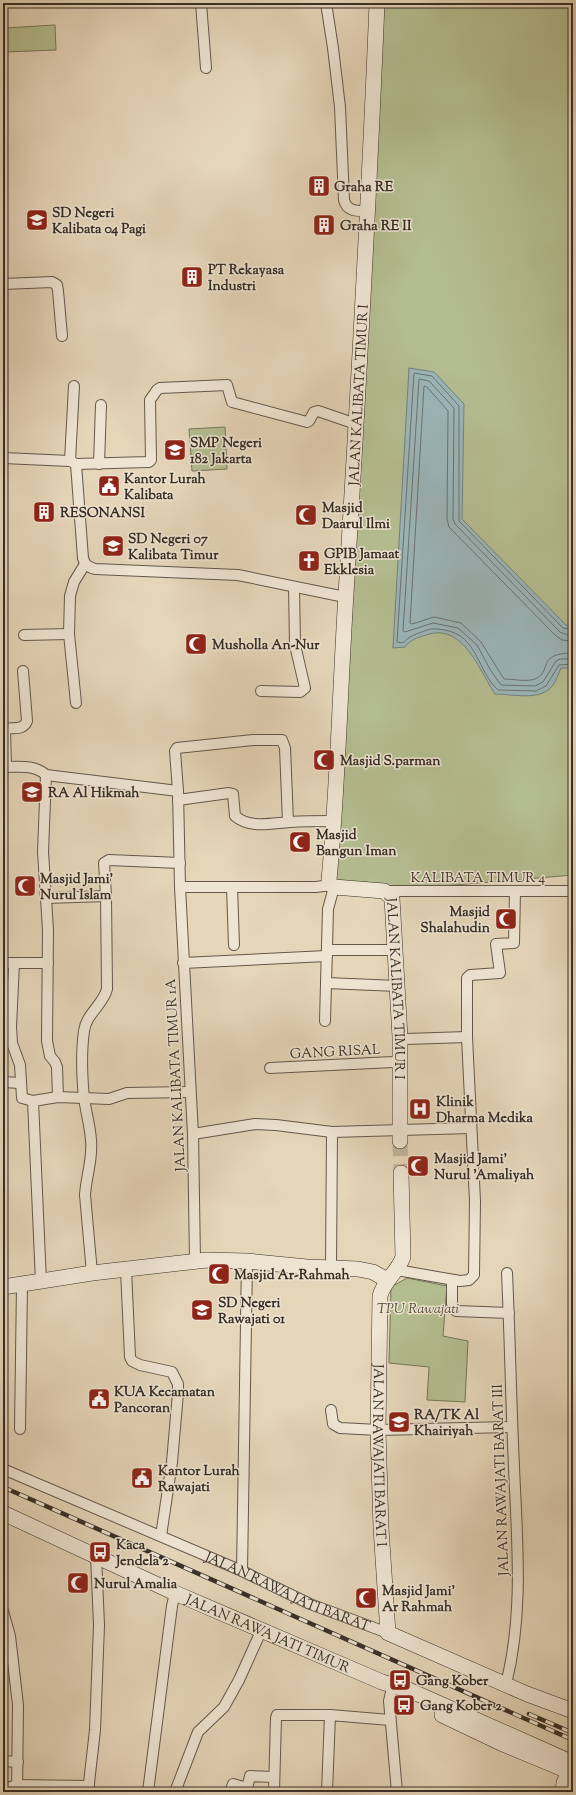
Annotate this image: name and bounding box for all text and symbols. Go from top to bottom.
building icon: Graha RE [306,173,332,199]
place label: Graha RE [334,178,394,198]
place label: SD Negeri Kalibata 04 Pagi [52,204,146,240]
school or university icon: SD Negeri Kalibata 04 Pagi [24,207,50,233]
building icon: Graha RE II [311,212,337,238]
place label: Graha RE II [340,217,412,237]
place label: PT Rekayasa Industri [208,261,285,297]
building icon: PT Rekayasa Industri [179,264,205,290]
street label: JALAN KALIBATA TIMUR I [345,303,375,487]
place label: SMP Negeri 182 Jakarta [190,434,262,470]
school or university icon: SMP Negeri 182 Jakarta [162,437,188,463]
place label: Kantor Lurah Kalibata [124,470,207,506]
public building icon: Kantor Lurah Kalibata [96,473,122,499]
building icon: RESONANSI [31,499,57,525]
place label: Masjid Daarul Ilmi [322,499,390,535]
mosque icon: Masjid Daarul Ilmi [293,502,319,528]
place label: RESONANSI [60,504,145,524]
place label: SD Negeri 07 Kalibata Timur [128,530,219,566]
school or university icon: SD Negeri 07 Kalibata Timur [100,533,126,559]
place label: GPIB Jamaat Ekklesia [324,545,400,581]
church icon: GPIB Jamaat Ekklesia [296,548,322,574]
mosque icon: Musholla An-Nur [183,631,209,657]
place label: Musholla An-Nur [212,636,320,656]
mosque icon: Masjid S.parman [311,747,337,773]
place label: Masjid S.parman [340,752,441,772]
school or university icon: RA Al Hikmah [19,779,45,805]
place label: RA Al Hikmah [48,784,140,804]
place label: Masjid Bangun Iman [316,826,397,862]
mosque icon: Masjid Bangun Iman [287,829,313,855]
street label: KALIBATA TIMUR 4 [411,869,545,889]
place label: Masjid Jami' Nurul Islam [40,870,113,906]
mosque icon: Masjid Jami' Nurul Islam [12,873,38,899]
street label: JALAN KALIBATA TIMUR I [380,896,408,1080]
place label: Masjid Shalahudin [420,903,491,939]
mosque icon: Masjid Shalahudin [493,906,519,932]
street label: JALAN KALIBATA TIMUR 1A [162,977,192,1173]
street label: GANG RISAL [289,1041,382,1065]
place label: Klinik Dharma Medika [436,1093,534,1129]
hospital icon: Klinik Dharma Medika [407,1096,433,1122]
place label: Masjid Jami' Nurul 'Amaliyah [434,1150,535,1186]
mosque icon: Masjid Jami' Nurul 'Amaliyah [405,1153,431,1179]
mosque icon: Masjid Ar-Rahmah [206,1261,232,1287]
place label: Masjid Ar-Rahmah [234,1266,350,1286]
place label: SD Negeri Rawajati 01 [218,1294,285,1330]
school or university icon: SD Negeri Rawajati 01 [189,1297,215,1323]
park label: TPU Rawajati [377,1300,460,1320]
street label: JALAN RAWAJATI BARAT I [366,1363,390,1548]
place label: KUA Kecamatan Pancoran [114,1383,216,1419]
street label: JALAN RAWAJATI BARAT III [489,1383,515,1577]
public building icon: KUA Kecamatan Pancoran [86,1386,112,1412]
place label: RA/TK Al Khairiyah [414,1406,479,1442]
school or university icon: RA/TK Al Khairiyah [386,1409,412,1435]
place label: Kantor Lurah Rawajati [158,1462,241,1498]
public building icon: Kantor Lurah Rawajati [129,1465,155,1491]
place label: Kaca Jendela 2 [115,1536,169,1572]
bus stop icon: Kaca Jendela 2 [87,1539,113,1565]
street label: JALAN RAWA JATI BARAT [200,1548,373,1638]
mosque icon: Nurul Amalia [65,1570,91,1596]
place label: Nurul Amalia [94,1575,178,1595]
place label: Masjid Jami' Ar Rahmah [382,1582,455,1618]
mosque icon: Masjid Jami' Ar Rahmah [353,1585,379,1611]
street label: JALAN RAWA JATI TIMUR [181,1590,353,1679]
bus stop icon: Gang Kober [387,1667,413,1693]
place label: Gang Kober [416,1672,489,1692]
bus stop icon: Gang Kober 2 [391,1692,417,1718]
place label: Gang Kober 2 [420,1697,502,1717]

